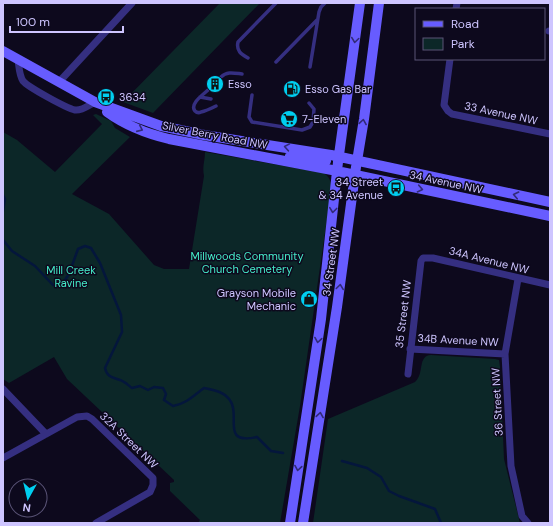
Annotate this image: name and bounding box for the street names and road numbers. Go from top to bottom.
street label: 33 Avenue NW [463,98,539,128]
street label: Silver Berry Road NW [161,118,269,152]
street label: 34 Avenue NW [408,167,484,197]
street label: 34 Street NW [319,227,343,297]
street label: 34A Avenue NW [448,243,531,277]
street label: 35 Street NW [392,279,414,349]
street label: 34B Avenue NW [417,331,499,349]
street label: 36 Street NW [488,367,506,437]
street label: 32A Street NW [97,409,161,471]

